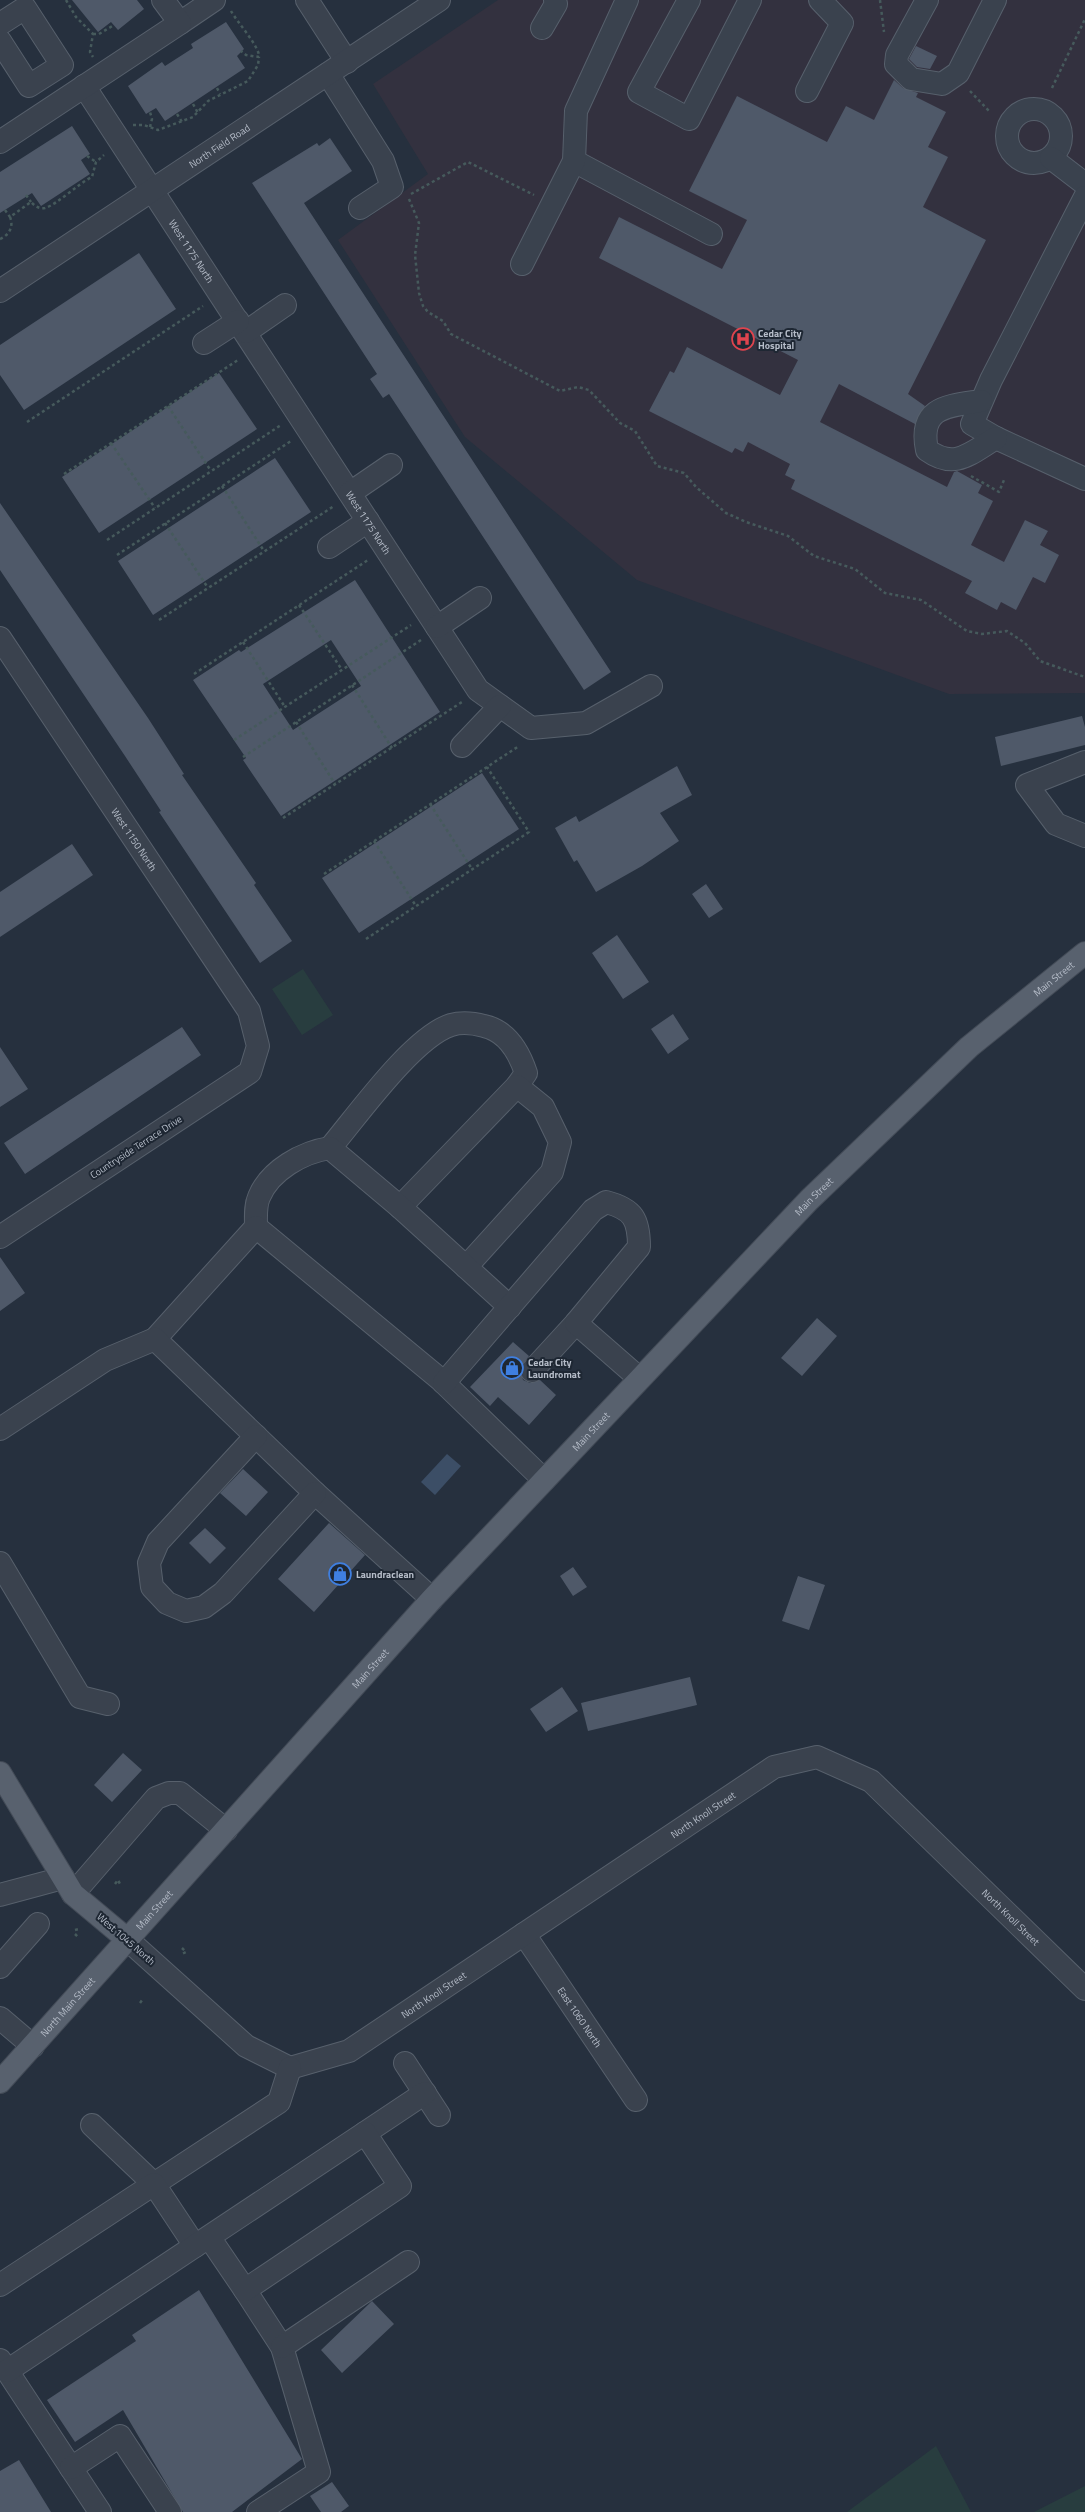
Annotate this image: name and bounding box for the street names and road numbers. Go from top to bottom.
street label: North Field Road [186,120,253,171]
street label: West 1175 North [165,216,218,286]
street label: West 1175 North [342,488,395,557]
street label: West 1150 North [108,805,161,874]
street label: Main Street [1030,957,1078,1000]
street label: Countryside Terrace Drive [87,1112,185,1182]
street label: Main Street [791,1173,837,1219]
street label: Main Street [568,1408,613,1454]
street label: Main Street [348,1645,392,1692]
street label: North Knoll Street [667,1787,739,1842]
street label: North Knoll Street [979,1885,1044,1949]
street label: Main Street [132,1886,176,1933]
street label: West 1045 North [94,1909,158,1969]
street label: North Knoll Street [398,1967,469,2022]
street label: North Main Street [37,1973,98,2040]
street label: East 1060 North [554,1984,606,2050]

